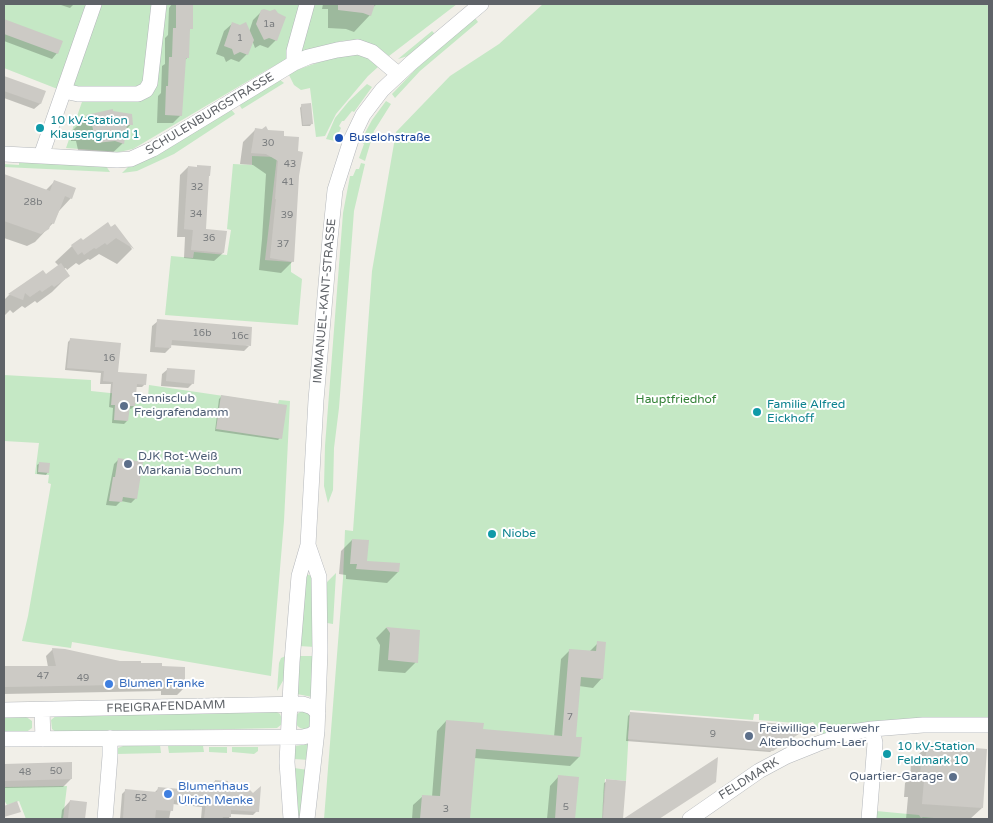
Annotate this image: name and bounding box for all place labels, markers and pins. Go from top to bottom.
place label: 10 kV-Station Klausengrund 1 [50,114,140,142]
marker: 10 kV-Station Klausengrund 1 [34,122,46,134]
place label: Buselohstraße [349,131,430,145]
marker: Buselohstraße [333,132,345,144]
place label: Tennisclub Freigrafendamm [134,392,229,420]
place label: Familie Alfred Eickhoff [767,398,845,426]
marker: Tennisclub Freigrafendamm [118,400,130,412]
marker: Familie Alfred Eickhoff [751,406,763,418]
place label: DJK Rot-Weiß Markania Bochum [138,450,242,478]
marker: DJK Rot-Weiß Markania Bochum [122,458,134,470]
place label: Niobe [502,527,536,541]
marker: Niobe [486,528,498,540]
place label: Blumen Franke [119,677,205,691]
marker: Blumen Franke [103,678,115,690]
place label: Freiwillige Feuerwehr Altenbochum-Laer [759,722,880,750]
marker: Freiwillige Feuerwehr Altenbochum-Laer [743,730,755,742]
place label: 10 kV-Station Feldmark 10 [897,740,975,768]
marker: 10 kV-Station Feldmark 10 [881,748,893,760]
place label: Quartier-Garage [849,770,943,784]
marker: Quartier-Garage [947,771,959,783]
place label: Blumenhaus Ulrich Menke [178,780,253,808]
marker: Blumenhaus Ulrich Menke [162,788,174,800]

